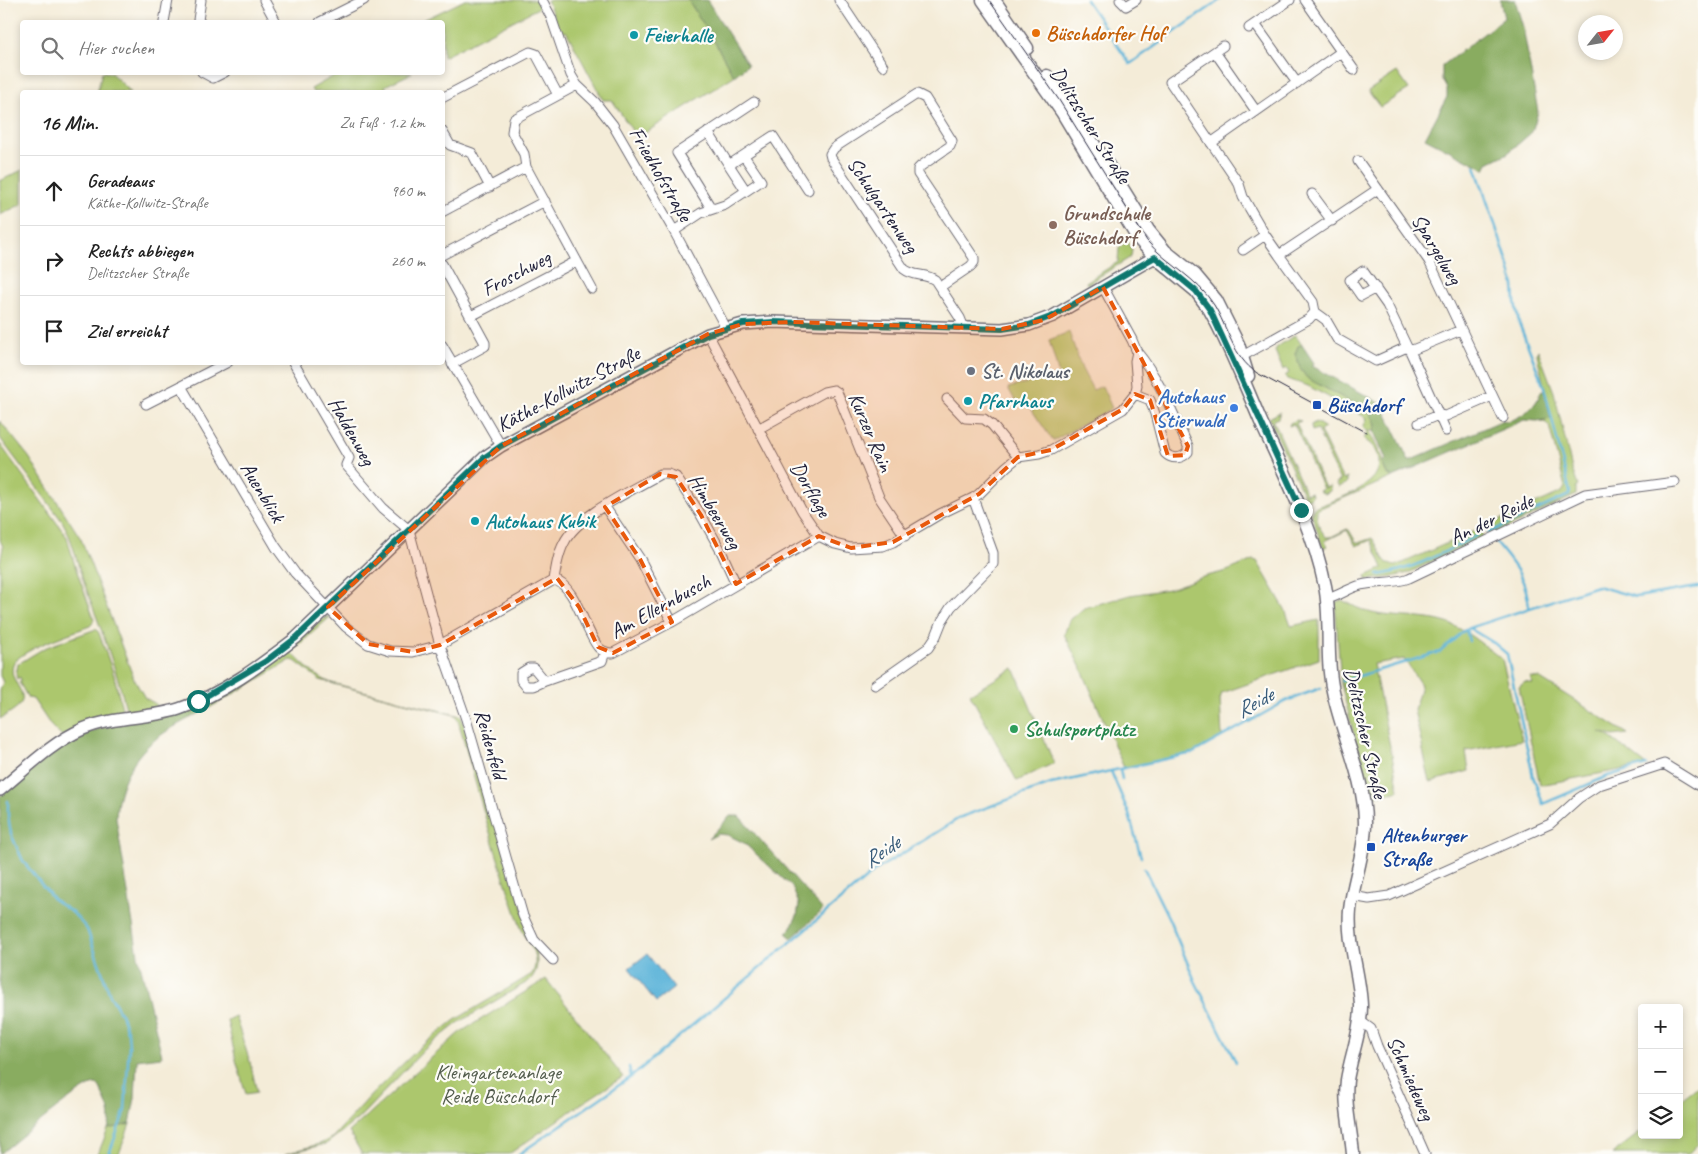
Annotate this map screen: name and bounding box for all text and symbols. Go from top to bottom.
north arrow [1578,15,1623,60]
search box [20,20,445,75]
place label: Büschdorfer Hof [1046,20,1170,46]
place label: Feierhalle [644,22,715,48]
marker: Büschdorfer Hof [1030,27,1042,39]
marker: Feierhalle [628,29,640,41]
icon: search [38,34,66,62]
text: Hier suchen [78,36,154,60]
street label: Delitzscher Straße [1045,62,1138,190]
text: 16 Min. [40,110,98,136]
text: Zu Fuß · 1.2 km [340,113,425,133]
street label: Friedhofstraße [623,122,700,228]
street label: Schulgartenweg [841,152,925,259]
text: Geradeaus [87,169,154,193]
icon: ahead [40,177,68,205]
text: 960 m [391,181,425,201]
text: Käthe-Kollwitz-Straße [87,193,208,213]
place label: Grundschule Büschdorf [1063,200,1152,250]
street label: Spargelweg [1406,209,1469,290]
marker: Grundschule Büschdorf [1047,219,1059,231]
text: Rechts abbiegen [87,239,193,263]
street label: Froschweg [477,243,556,302]
icon: right [40,247,68,275]
text: 260 m [391,251,425,271]
text: Delitzscher Straße [87,263,188,283]
icon: arrive [40,317,68,345]
text: Ziel erreicht [87,319,167,343]
street label: Käthe-Kollwitz-Straße [492,339,646,438]
place label: St. Nikolaus [981,358,1071,384]
marker: St. Nikolaus [965,365,977,377]
place label: Autohaus Stierwald [1156,383,1228,433]
street label: Kurzer Rain [843,388,900,476]
place label: Pfarrhaus [978,388,1055,414]
street label: Haldenweg [323,392,382,471]
place label: Büschdorf [1327,392,1406,418]
marker: Pfarrhaus [962,395,974,407]
marker: Büschdorf [1311,399,1323,411]
marker: Autohaus Stierwald [1228,402,1240,414]
street label: Auenblick [235,457,292,528]
street label: Dorflage [785,457,838,522]
street label: Himbeerweg [682,469,748,555]
street label: An der Reide [1445,487,1539,550]
route end [1290,499,1313,522]
place label: Autohaus Kubik [485,508,598,534]
marker: Autohaus Kubik [469,515,481,527]
street label: Am Ellernbusch [605,568,715,644]
street label: Delitzscher Straße [1338,665,1394,803]
water label: Reide [1231,680,1281,724]
route start [187,690,210,713]
street label: Reidenfeld [469,706,514,785]
place label: Schulsportplatz [1024,716,1137,742]
marker: Schulsportplatz [1008,723,1020,735]
place label: Altenburger Straße [1381,822,1468,872]
water label: Reide [858,828,908,874]
marker: Altenburger Straße [1365,841,1377,853]
map controls [1638,1004,1683,1139]
button: + [1638,1004,1683,1049]
street label: Schmiedeweg [1381,1032,1442,1126]
button: − [1638,1049,1683,1094]
park label: Kleingartenanlage Reide Büschdorf [435,1059,563,1109]
button: layers [1638,1094,1683,1139]

